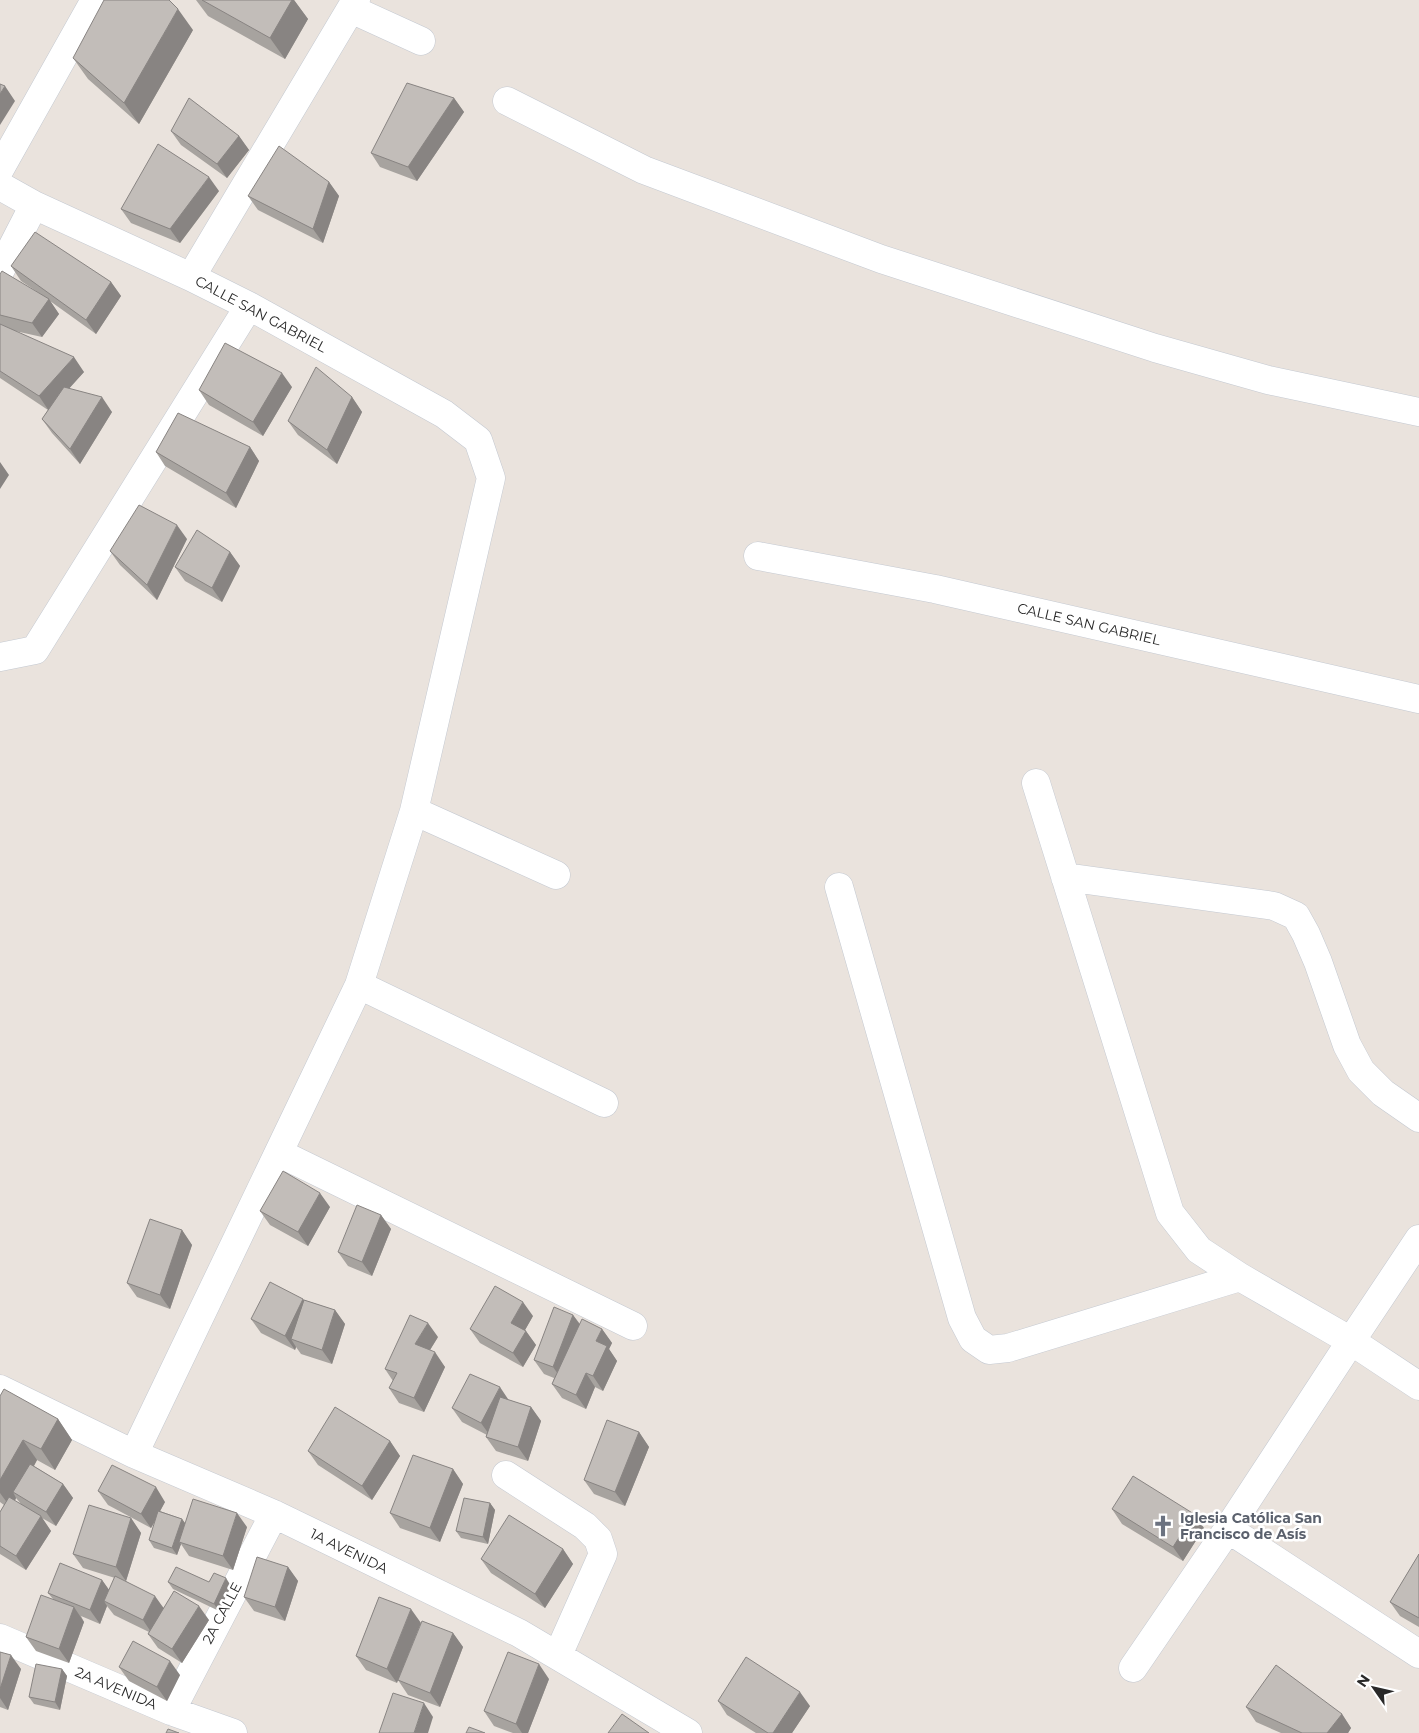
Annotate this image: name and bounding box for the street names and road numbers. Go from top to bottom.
street label: CALLE SAN GABRIEL [192,272,330,357]
street label: CALLE SAN GABRIEL [1016,599,1163,649]
street label: 1A AVENIDA [307,1524,392,1578]
street label: 2A CALLE [198,1579,246,1647]
street label: 2A AVENIDA [72,1663,161,1714]

